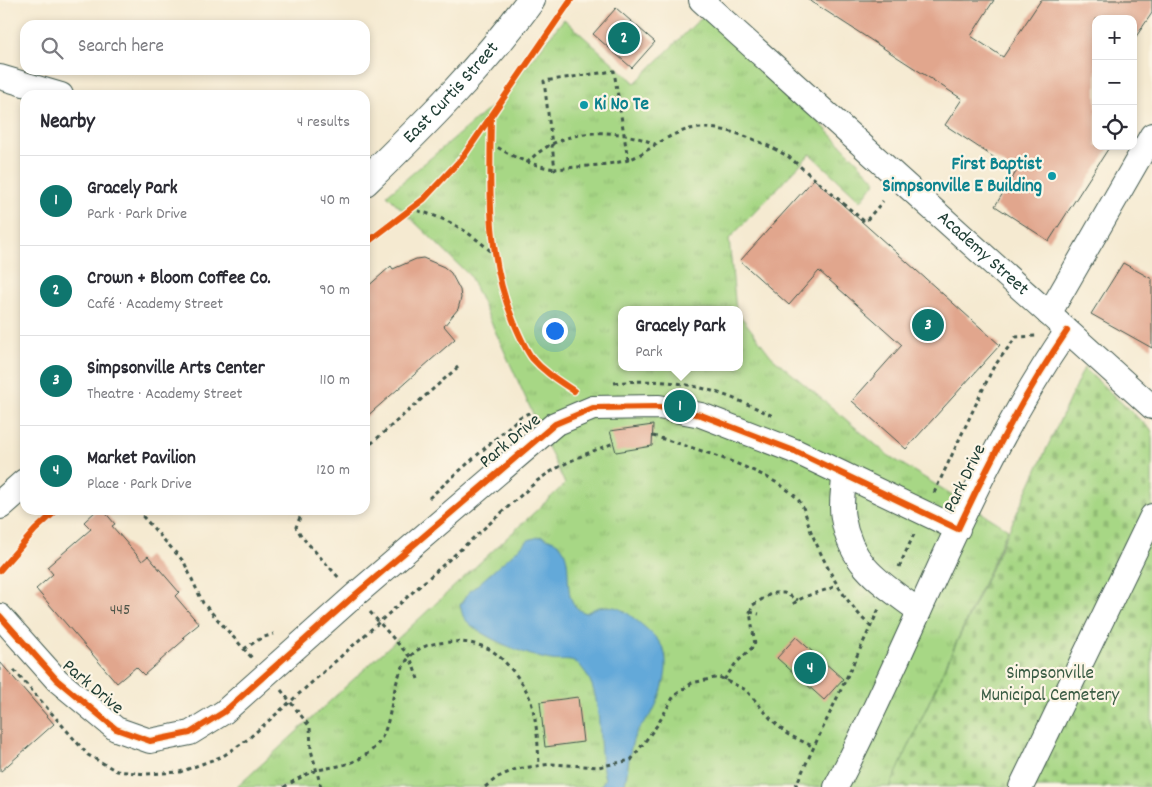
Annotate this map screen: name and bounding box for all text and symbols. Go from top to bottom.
map controls [1092,15,1137,150]
button: + [1092,15,1137,60]
pin: 2 [608,19,640,57]
search box [20,20,370,75]
icon: search [38,34,66,62]
text: Search here [78,34,164,61]
street label: East Curtis Street [397,36,506,151]
button: − [1092,60,1137,105]
place label: Ki No Te [594,92,649,119]
marker: Ki No Te [578,99,590,111]
button: locate [1092,105,1137,150]
text: Nearby [40,108,95,138]
text: 4 results [297,111,350,134]
place label: First Baptist Simpsonville E Building [882,152,1042,201]
marker: First Baptist Simpsonville E Building [1046,170,1058,182]
text: Gracely Park [87,176,178,203]
text: 1 [54,189,58,212]
text: 40 m [320,189,350,212]
text: Park · Park Drive [87,203,187,226]
street label: Academy Street [930,205,1034,303]
text: Crown + Bloom Coffee Co. [87,266,271,293]
text: 2 [53,279,60,302]
text: 90 m [319,279,350,302]
text: Café · Academy Street [87,293,223,316]
popup [618,306,743,371]
pin: 3 [912,306,944,344]
text: Gracely Park [635,314,726,341]
your location [542,318,568,344]
text: Park [635,341,663,364]
text: Simpsonville Arts Center [87,356,265,383]
text: 3 [52,369,60,392]
text: 110 m [320,369,350,392]
text: Theatre · Academy Street [87,383,242,406]
pin: 1 [664,387,696,425]
street label: Park Drive [474,408,548,476]
street label: Park Drive [938,440,994,518]
text: Market Pavilion [87,446,196,473]
text: 4 [53,459,59,482]
text: 120 m [316,459,350,482]
text: Place · Park Drive [87,473,192,496]
house number: 445 [110,599,130,622]
pin: 4 [794,649,826,687]
street label: Park Drive [55,654,129,722]
park label: Simpsonville Municipal Cemetery [981,661,1120,710]

